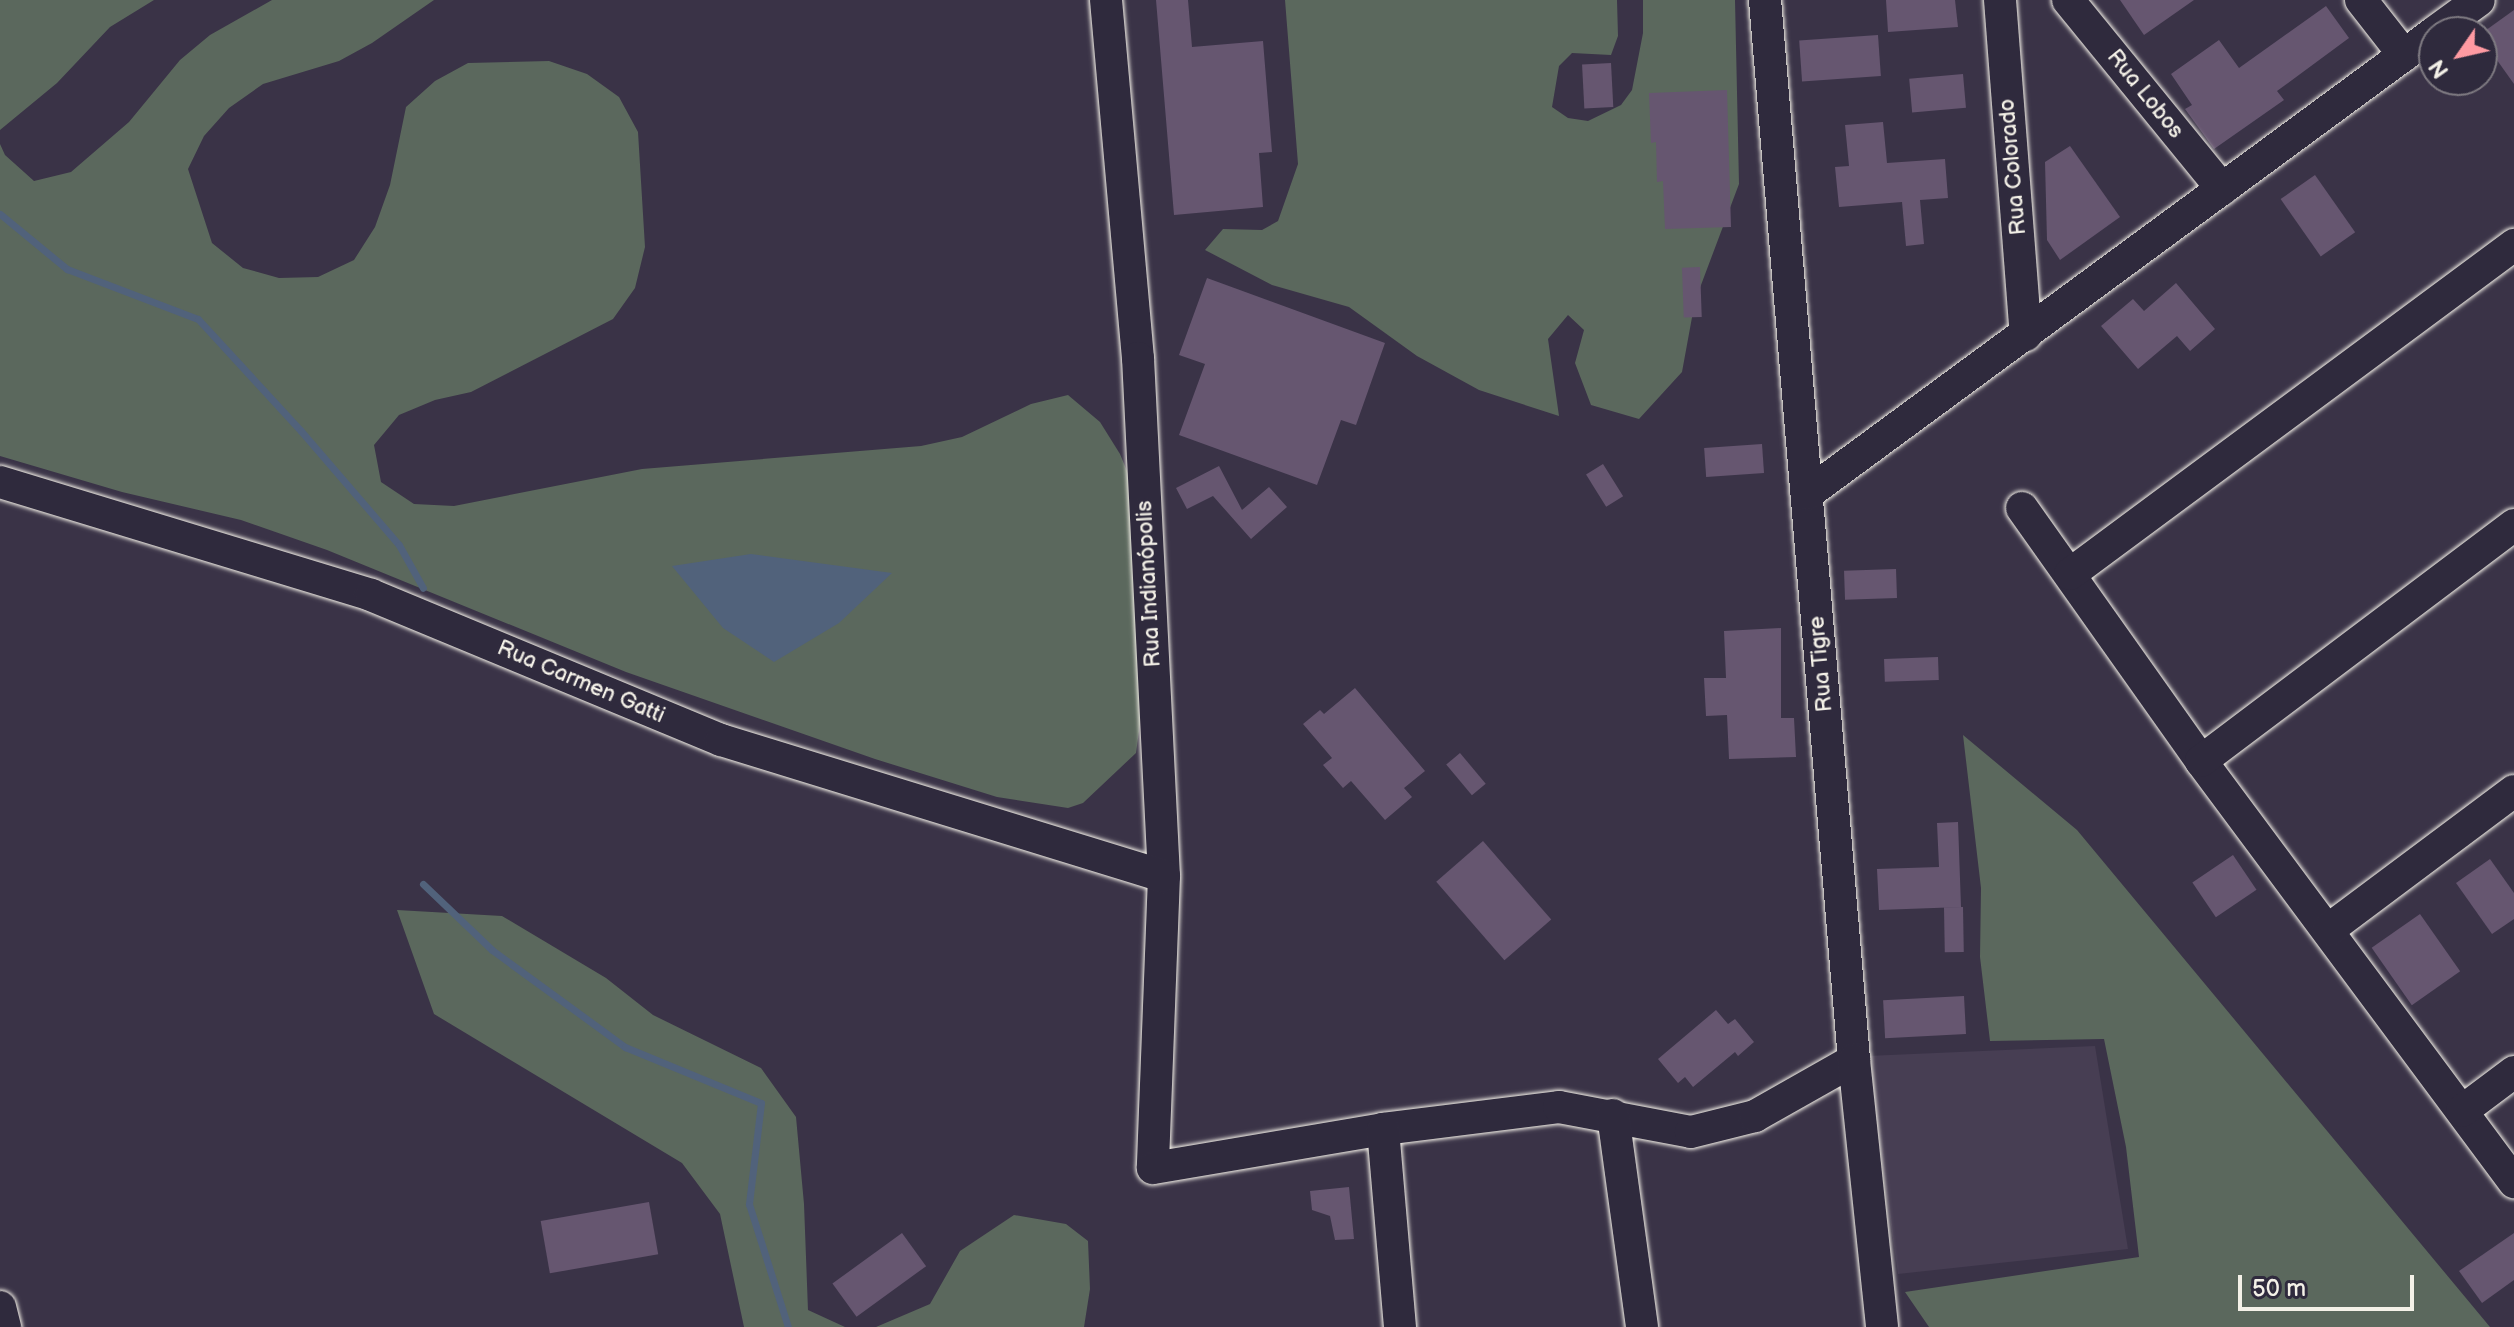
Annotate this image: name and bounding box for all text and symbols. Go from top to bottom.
north arrow [2418,16,2498,96]
street label: Rua Lobos [2101,44,2189,144]
text: N [2424,54,2455,83]
street label: Rua Colorado [1994,98,2032,236]
street label: Rua Indianópolis [1131,500,1167,668]
street label: Rua Tigre [1804,615,1838,713]
street label: Rua Carmen Gatti [493,635,669,729]
scale bar [2242,1259,2418,1309]
text: 50 m [2252,1274,2306,1303]

